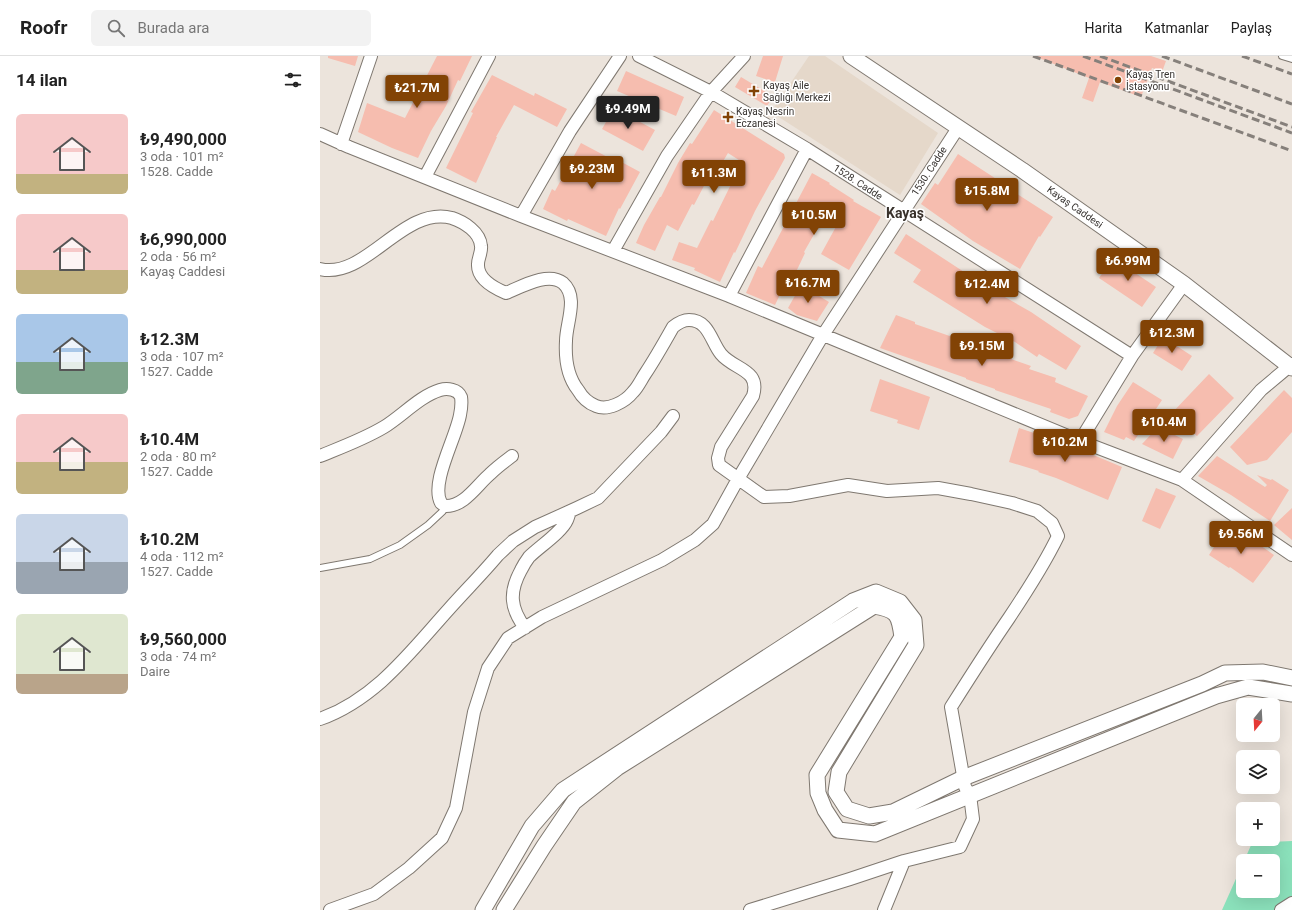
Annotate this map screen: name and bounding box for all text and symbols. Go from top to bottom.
search box [91,10,371,46]
text: Roofr [20,16,67,39]
icon: search [105,17,127,39]
text: Burada ara [137,19,209,37]
text: Harita [1085,20,1122,36]
text: Katmanlar [1144,20,1209,36]
text: Paylaş [1231,20,1272,36]
icon: filters [282,69,304,91]
place label: Kayaş Tren İstasyonu [1126,69,1175,92]
text: 14 ilan [16,70,67,90]
pin: ₺21.7M [384,75,450,109]
marker: Kayaş Tren İstasyonu [1113,75,1123,85]
text: ₺21.7M [394,80,440,95]
place label: Kayaş Aile Sağlığı Merkezi [763,80,831,103]
marker: Kayaş Aile Sağlığı Merkezi [748,85,760,97]
pin: ₺9.49M [595,96,661,130]
text: ₺9.49M [605,101,651,116]
place label: Kayaş Nesrin Eczanesi [736,106,794,129]
marker: Kayaş Nesrin Eczanesi [723,112,733,122]
text: ₺9,490,000 [140,129,227,149]
icon: home [48,130,96,178]
street label: 1530. Cadde [909,144,949,198]
text: 3 oda · 101 m² [140,149,224,164]
pin: ₺9.23M [559,156,625,190]
pin: ₺11.3M [681,160,747,194]
text: ₺9.23M [569,161,615,176]
street label: 1528. Cadde [831,162,885,202]
text: 1528. Cadde [140,164,213,179]
text: ₺11.3M [691,165,737,180]
pin: ₺15.8M [954,178,1020,212]
text: ₺15.8M [964,183,1010,198]
street label: Kayaş Caddesi [1045,184,1105,230]
pin: ₺10.5M [781,202,847,236]
district label: Kayaş [886,205,924,221]
text: ₺10.5M [791,207,837,222]
text: ₺6,990,000 [140,229,227,249]
icon: home [48,230,96,278]
pin: ₺6.99M [1095,248,1161,282]
text: 2 oda · 56 m² [140,249,216,264]
text: ₺6.99M [1105,253,1151,268]
text: Kayaş Caddesi [140,264,225,279]
pin: ₺16.7M [775,270,841,304]
pin: ₺12.4M [954,271,1020,305]
text: ₺16.7M [785,275,831,290]
text: ₺12.4M [964,276,1010,291]
pin: ₺12.3M [1139,320,1205,354]
text: ₺12.3M [1149,325,1195,340]
text: ₺12.3M [140,329,199,349]
icon: home [48,330,96,378]
pin: ₺9.15M [949,333,1015,367]
text: ₺9.15M [959,338,1005,353]
text: 3 oda · 107 m² [140,349,224,364]
text: 1527. Cadde [140,364,213,379]
pin: ₺10.4M [1131,409,1197,443]
text: ₺10.4M [1141,414,1187,429]
text: ₺10.4M [140,429,199,449]
pin: ₺10.2M [1032,429,1098,463]
icon: home [48,430,96,478]
text: ₺10.2M [1042,434,1088,449]
text: 2 oda · 80 m² [140,449,216,464]
text: 1527. Cadde [140,464,213,479]
pin: ₺9.56M [1208,521,1274,555]
text: ₺9.56M [1218,526,1264,541]
text: ₺10.2M [140,529,199,549]
icon: home [48,530,96,578]
text: 4 oda · 112 m² [140,549,224,564]
text: 1527. Cadde [140,564,213,579]
text: ₺9,560,000 [140,629,227,649]
icon: home [48,630,96,678]
text: 3 oda · 74 m² [140,649,216,664]
text: Daire [140,664,170,679]
north arrow [1236,698,1280,742]
map controls [1236,698,1280,898]
button: layers [1236,750,1280,794]
button: + [1236,802,1280,846]
button: − [1236,854,1280,898]

